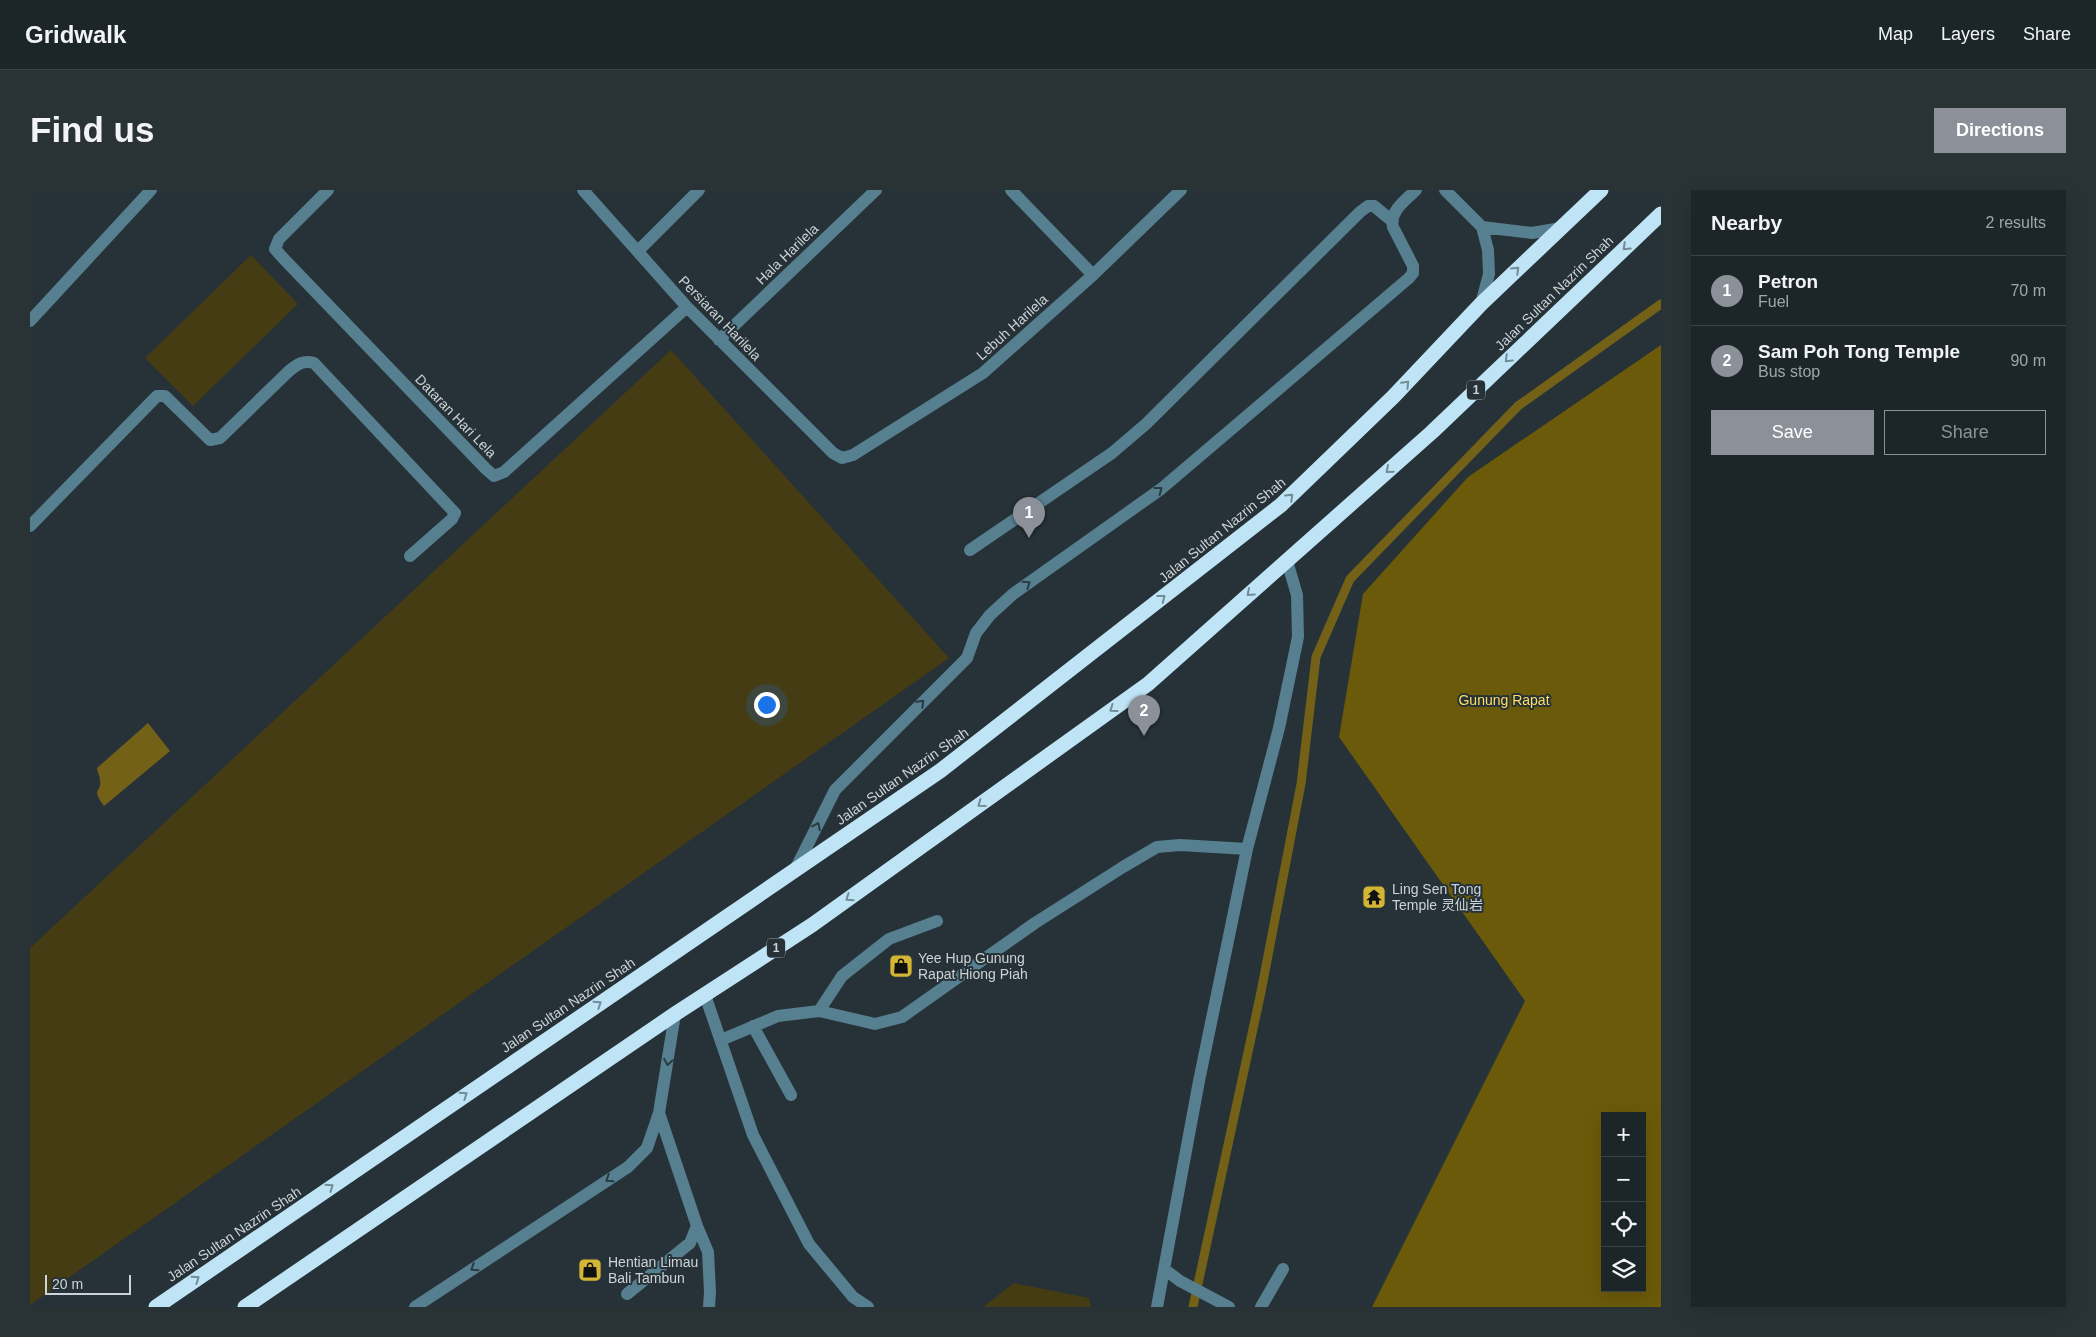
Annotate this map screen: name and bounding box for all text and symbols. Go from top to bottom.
text: Gridwalk [25,21,126,48]
text: Map [1878,24,1913,44]
text: Layers [1941,24,1995,44]
text: Share [2023,24,2071,44]
button: Directions [1934,108,2066,153]
text: Find us [30,110,154,149]
text: Nearby [1711,211,1782,234]
text: 2 results [1986,214,2046,231]
street label: Hala Harilela [753,220,822,288]
street label: Jalan Sultan Nazrin Shah [1492,232,1616,354]
one-way arrow [1622,241,1631,250]
one-way arrow [1511,267,1520,276]
text: Petron [1758,271,1818,292]
street label: Persiaran Harilela [676,272,765,364]
text: 1 [1723,282,1731,299]
text: 70 m [2010,282,2046,299]
street label: Lebuh Harilela [973,291,1051,363]
text: Fuel [1758,293,1789,310]
text: Sam Poh Tong Temple [1758,341,1960,362]
text: 2 [1723,352,1731,369]
text: 90 m [2010,352,2046,369]
one-way arrow [1505,353,1514,362]
text: Bus stop [1758,363,1820,380]
street label: Dataran Hari Lela [412,371,500,461]
one-way arrow [1400,380,1409,389]
road number: 1 [1467,380,1485,400]
button: Save [1711,410,1874,455]
button: Share [1884,410,2046,455]
one-way arrow [1386,464,1395,473]
street label: Jalan Sultan Nazrin Shah [1156,474,1288,586]
one-way arrow [1154,486,1163,495]
one-way arrow [1284,494,1293,503]
pin: 1 [1013,497,1045,538]
one-way arrow [1021,581,1031,590]
one-way arrow [1247,587,1256,596]
one-way arrow [1157,595,1166,604]
your location [754,692,780,718]
park label: Gunung Rapat [1458,692,1550,708]
pin: 2 [1128,695,1160,736]
one-way arrow [915,700,924,709]
one-way arrow [1109,703,1119,712]
street label: Jalan Sultan Nazrin Shah [833,724,971,828]
one-way arrow [977,798,987,807]
one-way arrow [811,822,821,831]
place label: Ling Sen Tong Temple 灵仙岩 [1392,881,1483,913]
temple icon: Ling Sen Tong Temple 灵仙岩 [1361,884,1387,910]
one-way arrow [845,892,855,901]
road number: 1 [767,938,785,958]
place label: Yee Hup Gunung Rapat Hiong Piah [918,950,1028,982]
shop icon: Yee Hup Gunung Rapat Hiong Piah [888,953,914,979]
street label: Jalan Sultan Nazrin Shah [498,954,638,1056]
one-way arrow [593,1000,602,1010]
one-way arrow [663,1057,673,1066]
one-way arrow [459,1092,468,1102]
map controls [1601,1112,1646,1292]
button: + [1601,1112,1646,1157]
button: − [1601,1157,1646,1202]
one-way arrow [605,1173,615,1182]
street label: Jalan Sultan Nazrin Shah [164,1183,304,1285]
one-way arrow [325,1184,334,1193]
button: locate [1601,1202,1646,1247]
button: layers [1601,1247,1646,1292]
place label: Hentian Limau Bali Tambun [608,1254,698,1286]
shop icon: Hentian Limau Bali Tambun [577,1257,603,1283]
one-way arrow [470,1262,479,1271]
scale bar [45,1272,131,1295]
text: 20 m [52,1276,83,1292]
one-way arrow [191,1276,200,1285]

